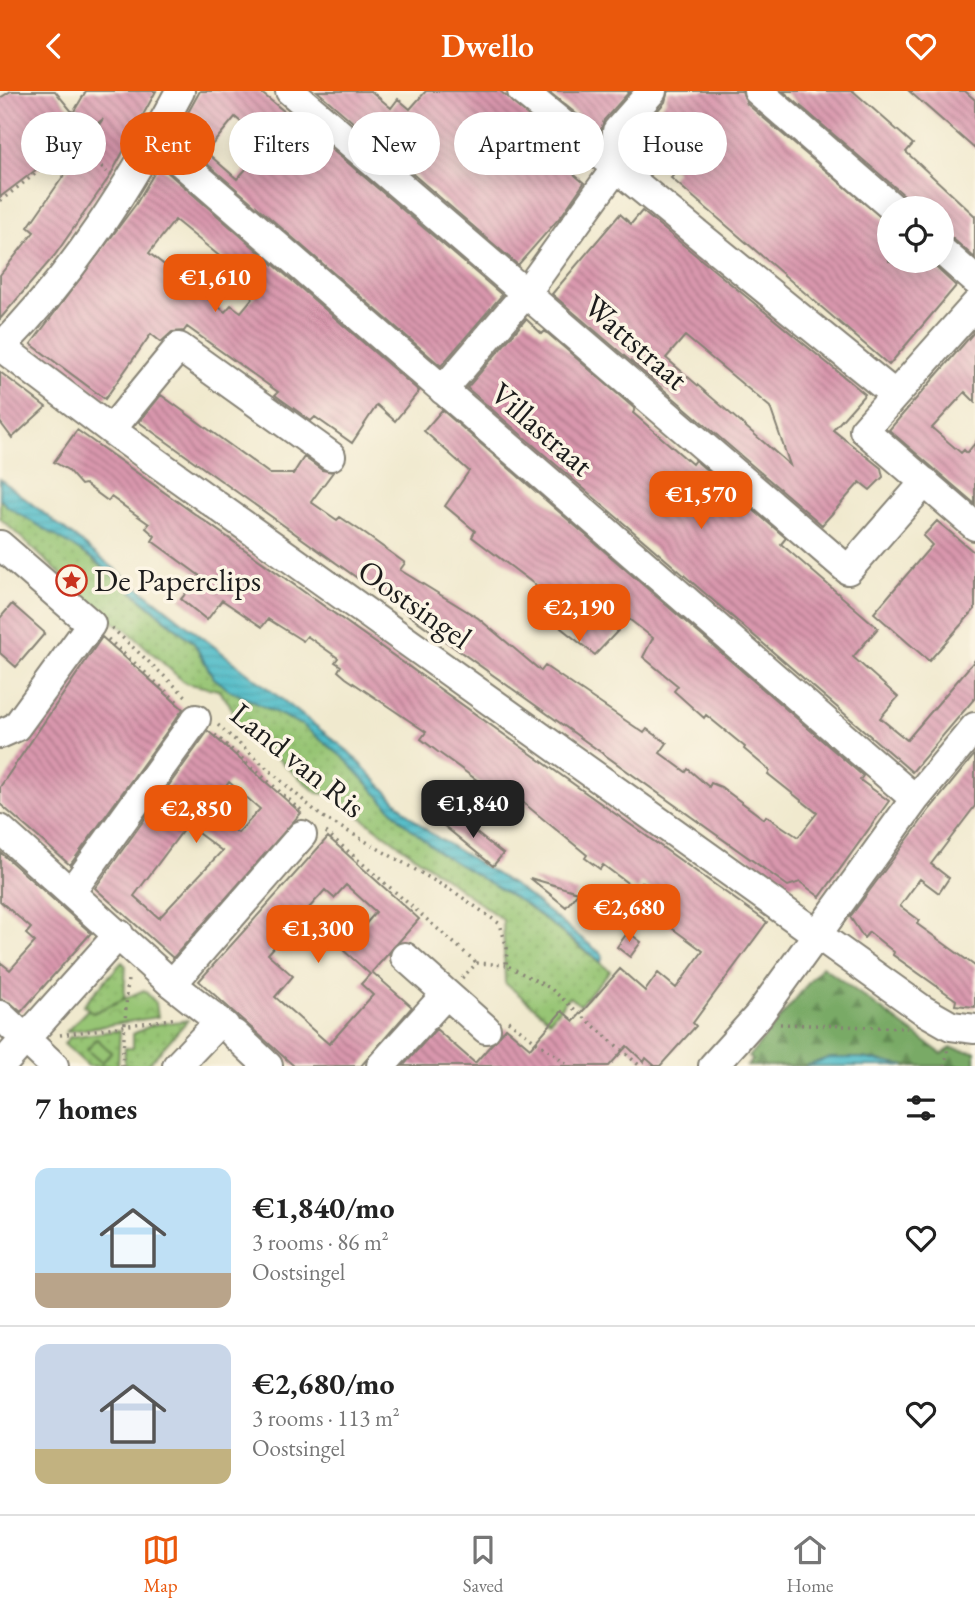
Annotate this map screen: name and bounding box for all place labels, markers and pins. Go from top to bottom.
pin: €1,610 [158,255,272,314]
pin: €1,570 [644,471,758,531]
place label: De Paperclips [94,559,261,601]
place icon: De Paperclips [54,563,88,597]
pin: €2,190 [522,585,636,644]
pin: €1,840 [416,781,530,840]
pin: €2,850 [139,785,253,845]
pin: €2,680 [572,885,686,944]
pin: €1,300 [261,905,375,965]

